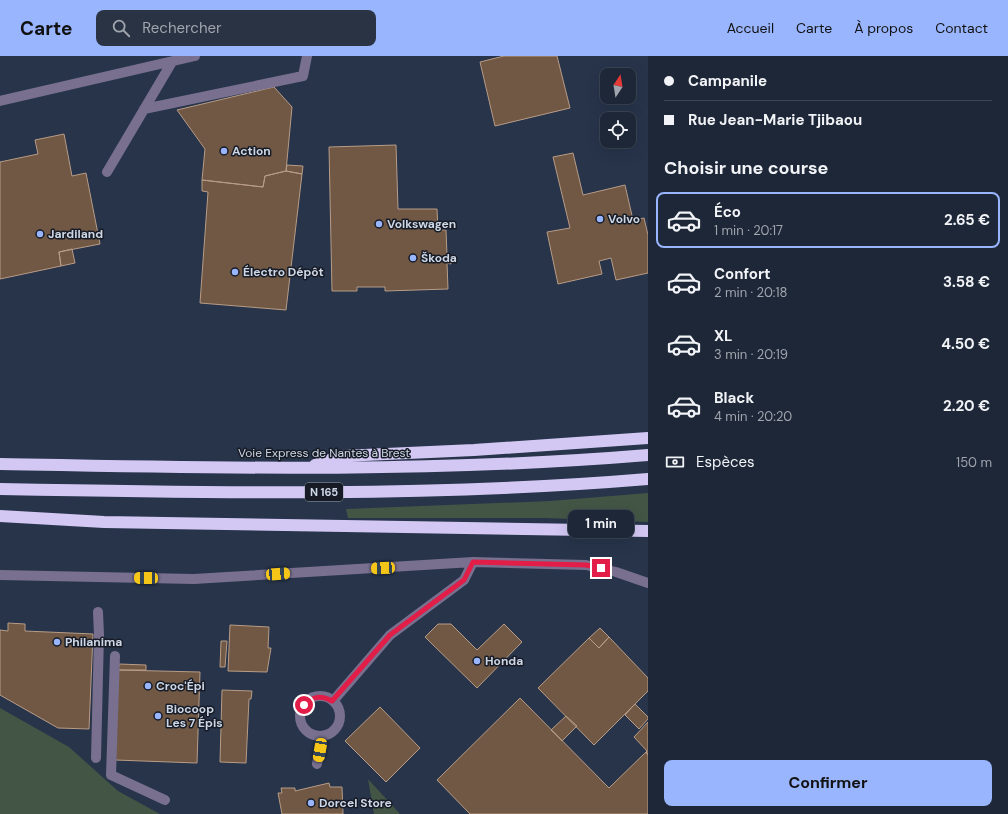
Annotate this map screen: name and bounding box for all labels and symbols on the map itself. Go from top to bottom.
north arrow [600,68,636,104]
place label: Action [232,143,271,159]
marker: Action [219,146,229,156]
place label: Volvo [608,211,640,227]
marker: Volvo [595,214,605,224]
place label: Volkswagen [387,216,456,232]
marker: Volkswagen [374,219,384,229]
place label: Jardiland [48,226,103,242]
marker: Jardiland [35,229,45,239]
place label: Škoda [421,250,457,266]
marker: Škoda [408,253,418,263]
place label: Électro Dépôt [243,264,324,280]
marker: Électro Dépôt [230,267,240,277]
street label: Voie Express de Nantes à Brest [238,445,410,461]
road number: N 165 [305,483,343,501]
callout: 1 min [568,510,634,538]
route end [592,559,610,577]
car [371,561,395,575]
car [266,567,290,581]
car [134,572,158,584]
place label: Philanima [65,634,122,650]
marker: Philanima [52,637,62,647]
place label: Honda [485,653,523,669]
marker: Honda [472,656,482,666]
place label: Croc'Épi [156,678,205,694]
marker: Croc'Épi [143,681,153,691]
route start [295,696,313,714]
place label: Biocoop Les 7 Épis [166,701,223,731]
marker: Biocoop Les 7 Épis [153,711,163,721]
car [312,737,328,763]
place label: Dorcel Store [319,795,392,811]
marker: Dorcel Store [306,798,316,808]

